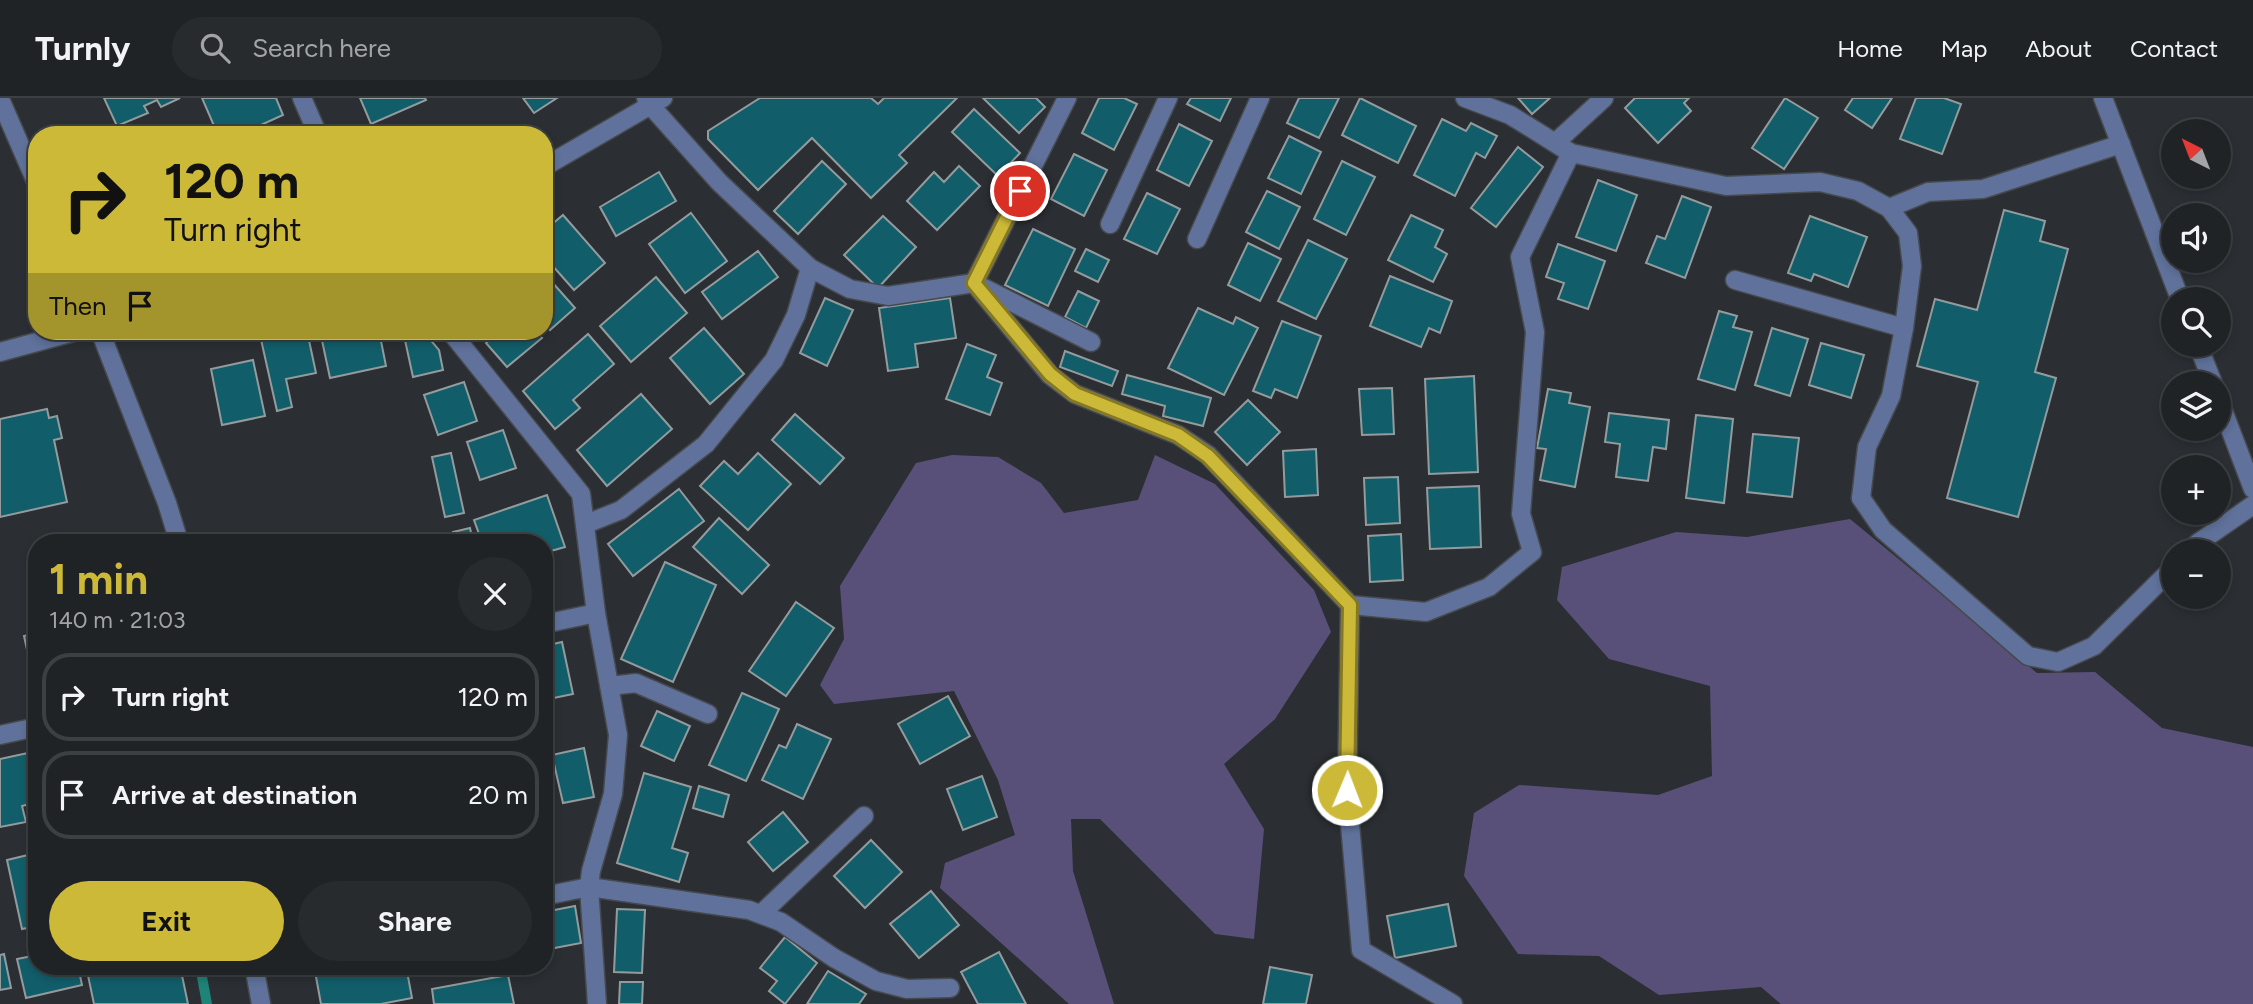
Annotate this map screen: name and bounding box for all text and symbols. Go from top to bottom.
search box [172,17,662,80]
text: Turnly [35,29,130,68]
icon: search [196,29,234,67]
text: Search here [252,32,391,64]
text: Home [1837,34,1903,63]
text: Map [1941,34,1987,63]
text: About [2025,34,2092,63]
text: Contact [2130,34,2218,63]
north arrow [2161,119,2231,189]
map controls [2161,119,2231,609]
text: 120 m [164,151,299,210]
icon: right [49,154,140,245]
pin [990,161,1050,221]
icon: arrive [1001,172,1039,210]
button: sound [2161,203,2231,273]
text: Turn right [164,211,302,249]
icon: arrive [121,287,159,325]
button: search [2161,287,2231,357]
text: Then [49,290,107,322]
button: layers [2161,371,2231,441]
button: + [2161,455,2231,525]
button: − [2161,539,2231,609]
text: 1 min [49,554,148,605]
button: close [458,557,532,631]
text: 140 m · 21:03 [49,606,185,634]
icon: right [53,678,91,716]
text: Turn right [112,681,229,713]
text: 120 m [458,681,528,713]
position arrow [1310,753,1384,827]
icon: arrive [53,776,91,814]
text: Arrive at destination [112,779,357,811]
text: 20 m [468,779,528,811]
button: Exit [49,881,284,961]
button: Share [298,881,532,961]

